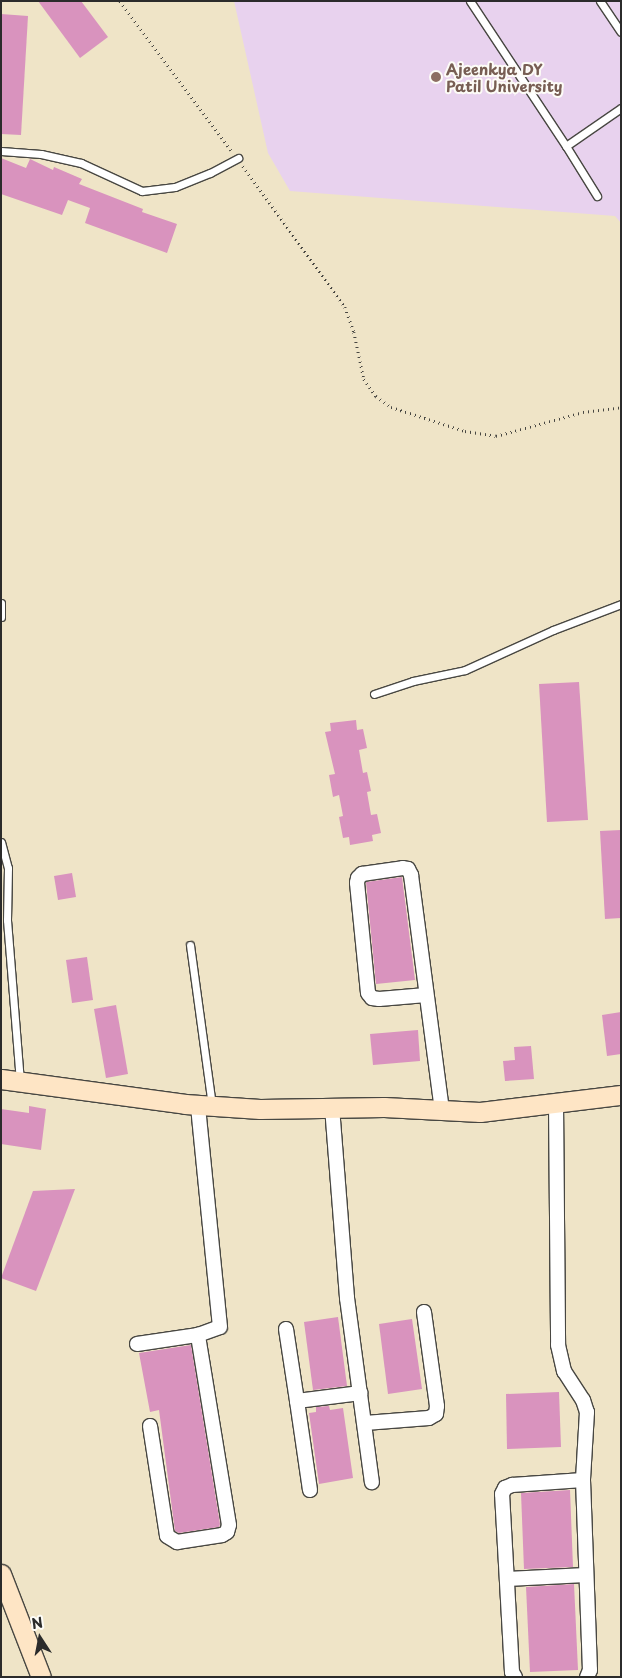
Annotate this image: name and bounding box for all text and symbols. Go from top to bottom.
place label: Ajeenkya DY Patil University [446,59,563,94]
marker: Ajeenkya DY Patil University [430,71,442,83]
text: N [30,1611,44,1634]
north arrow [15,1613,65,1663]

